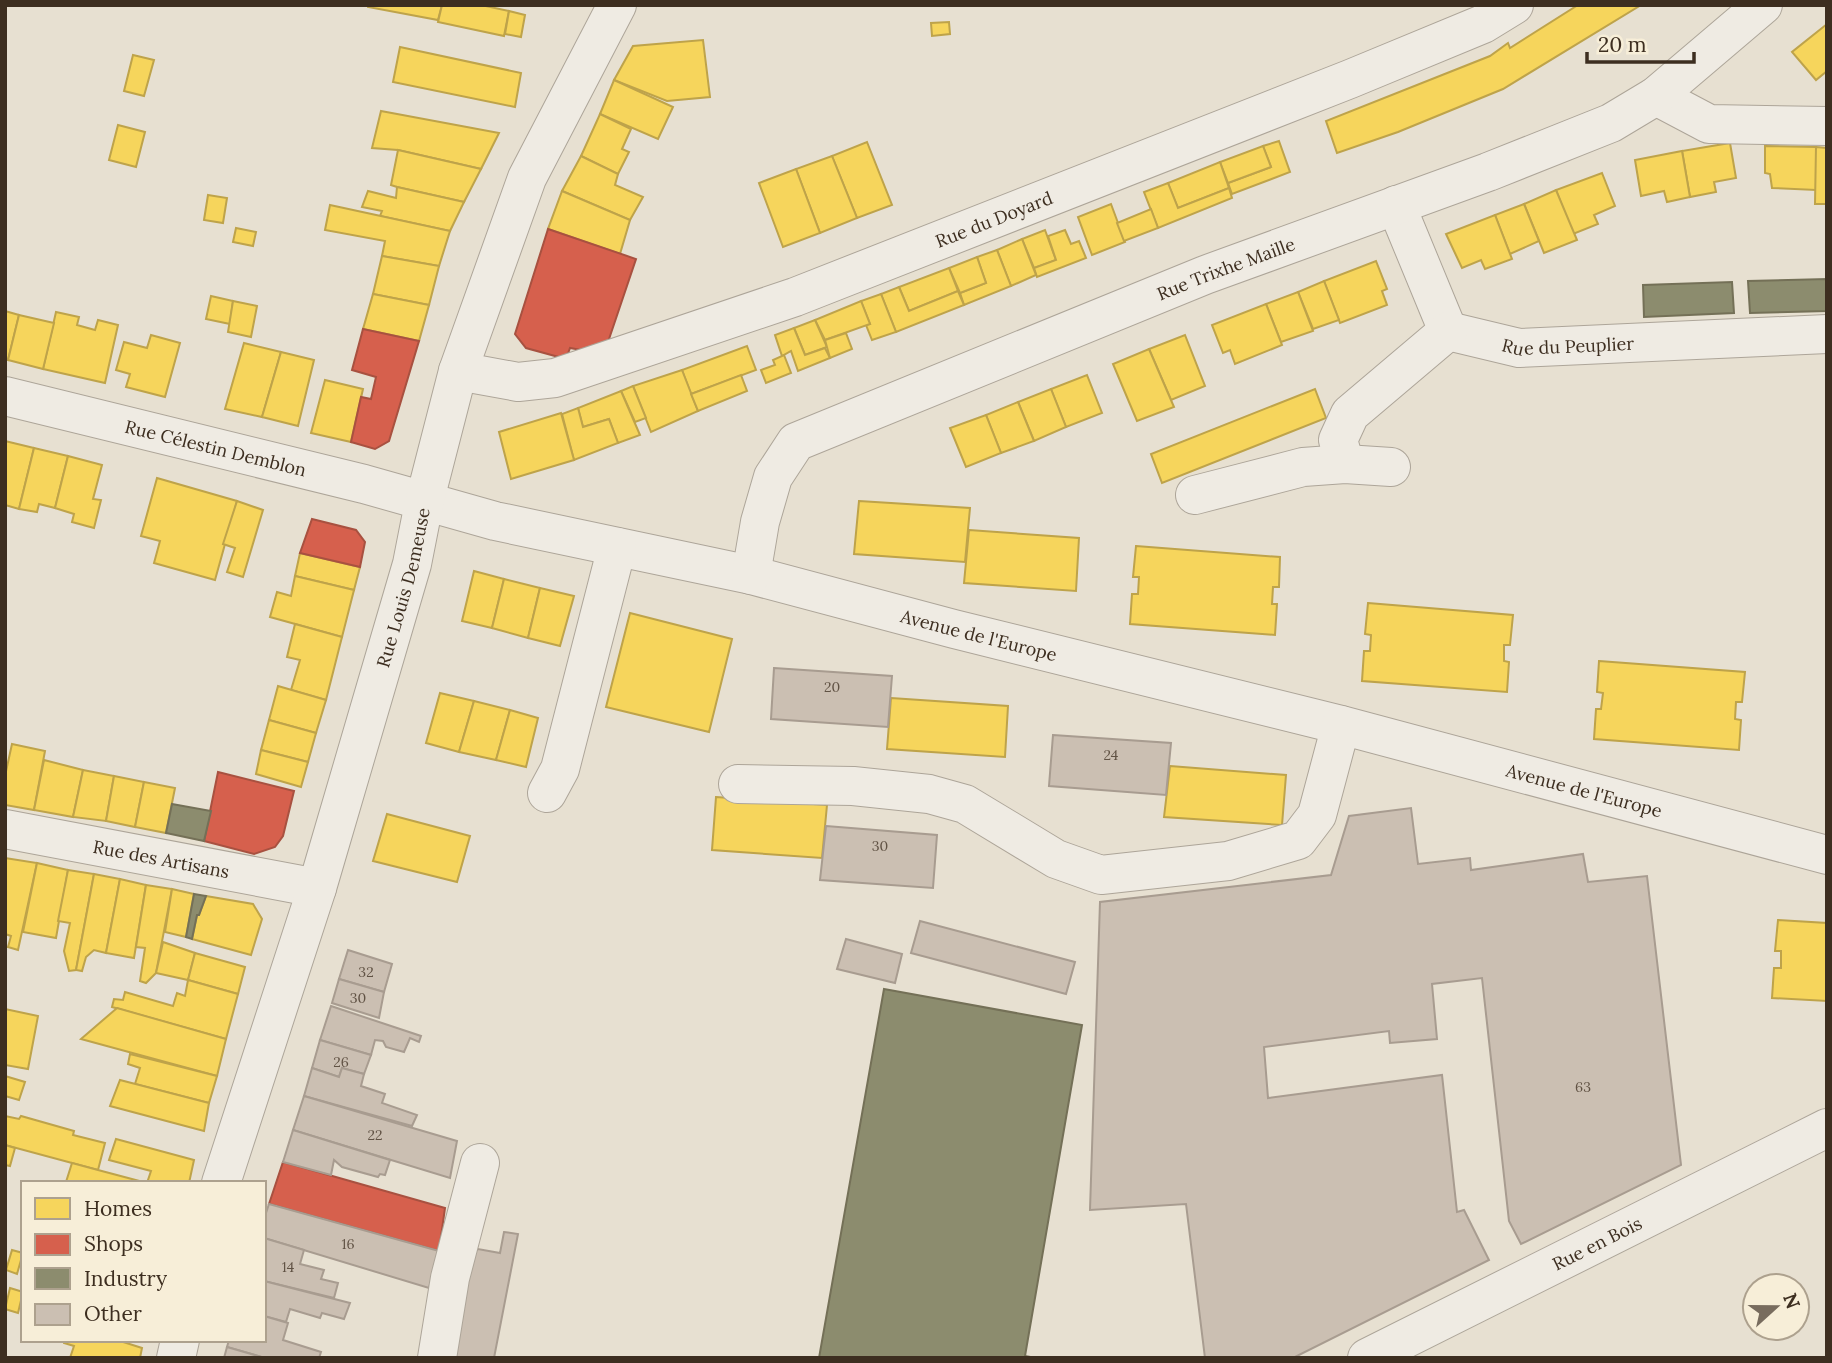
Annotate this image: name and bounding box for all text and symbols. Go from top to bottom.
scale bar [1587,21,1694,65]
text: 20 m [1598,31,1647,58]
street label: Rue du Doyard [932,186,1056,252]
street label: Rue Trixhe Maille [1153,232,1298,305]
street label: Rue du Peuplier [1500,331,1635,360]
street label: Rue Célestin Demblon [123,414,309,481]
street label: Rue Louis Demeuse [371,505,434,670]
street label: Avenue de l'Europe [897,604,1060,666]
house number: 20 [824,678,840,696]
house number: 24 [1104,746,1119,764]
street label: Avenue de l'Europe [1503,758,1665,822]
street label: Rue des Artisans [91,834,231,883]
house number: 30 [872,837,888,855]
house number: 32 [358,963,374,981]
house number: 30 [350,989,366,1007]
house number: 26 [333,1053,349,1071]
house number: 63 [1575,1078,1591,1096]
house number: 22 [367,1126,383,1144]
legend [21,1181,266,1342]
text: Homes [84,1195,152,1222]
street label: Rue en Bois [1548,1211,1645,1275]
text: Shops [84,1230,143,1257]
house number: 16 [341,1235,355,1253]
house number: 14 [282,1258,295,1276]
text: Industry [84,1265,167,1292]
north arrow [1741,1272,1811,1342]
text: N [1778,1290,1806,1312]
text: Other [84,1300,142,1327]

